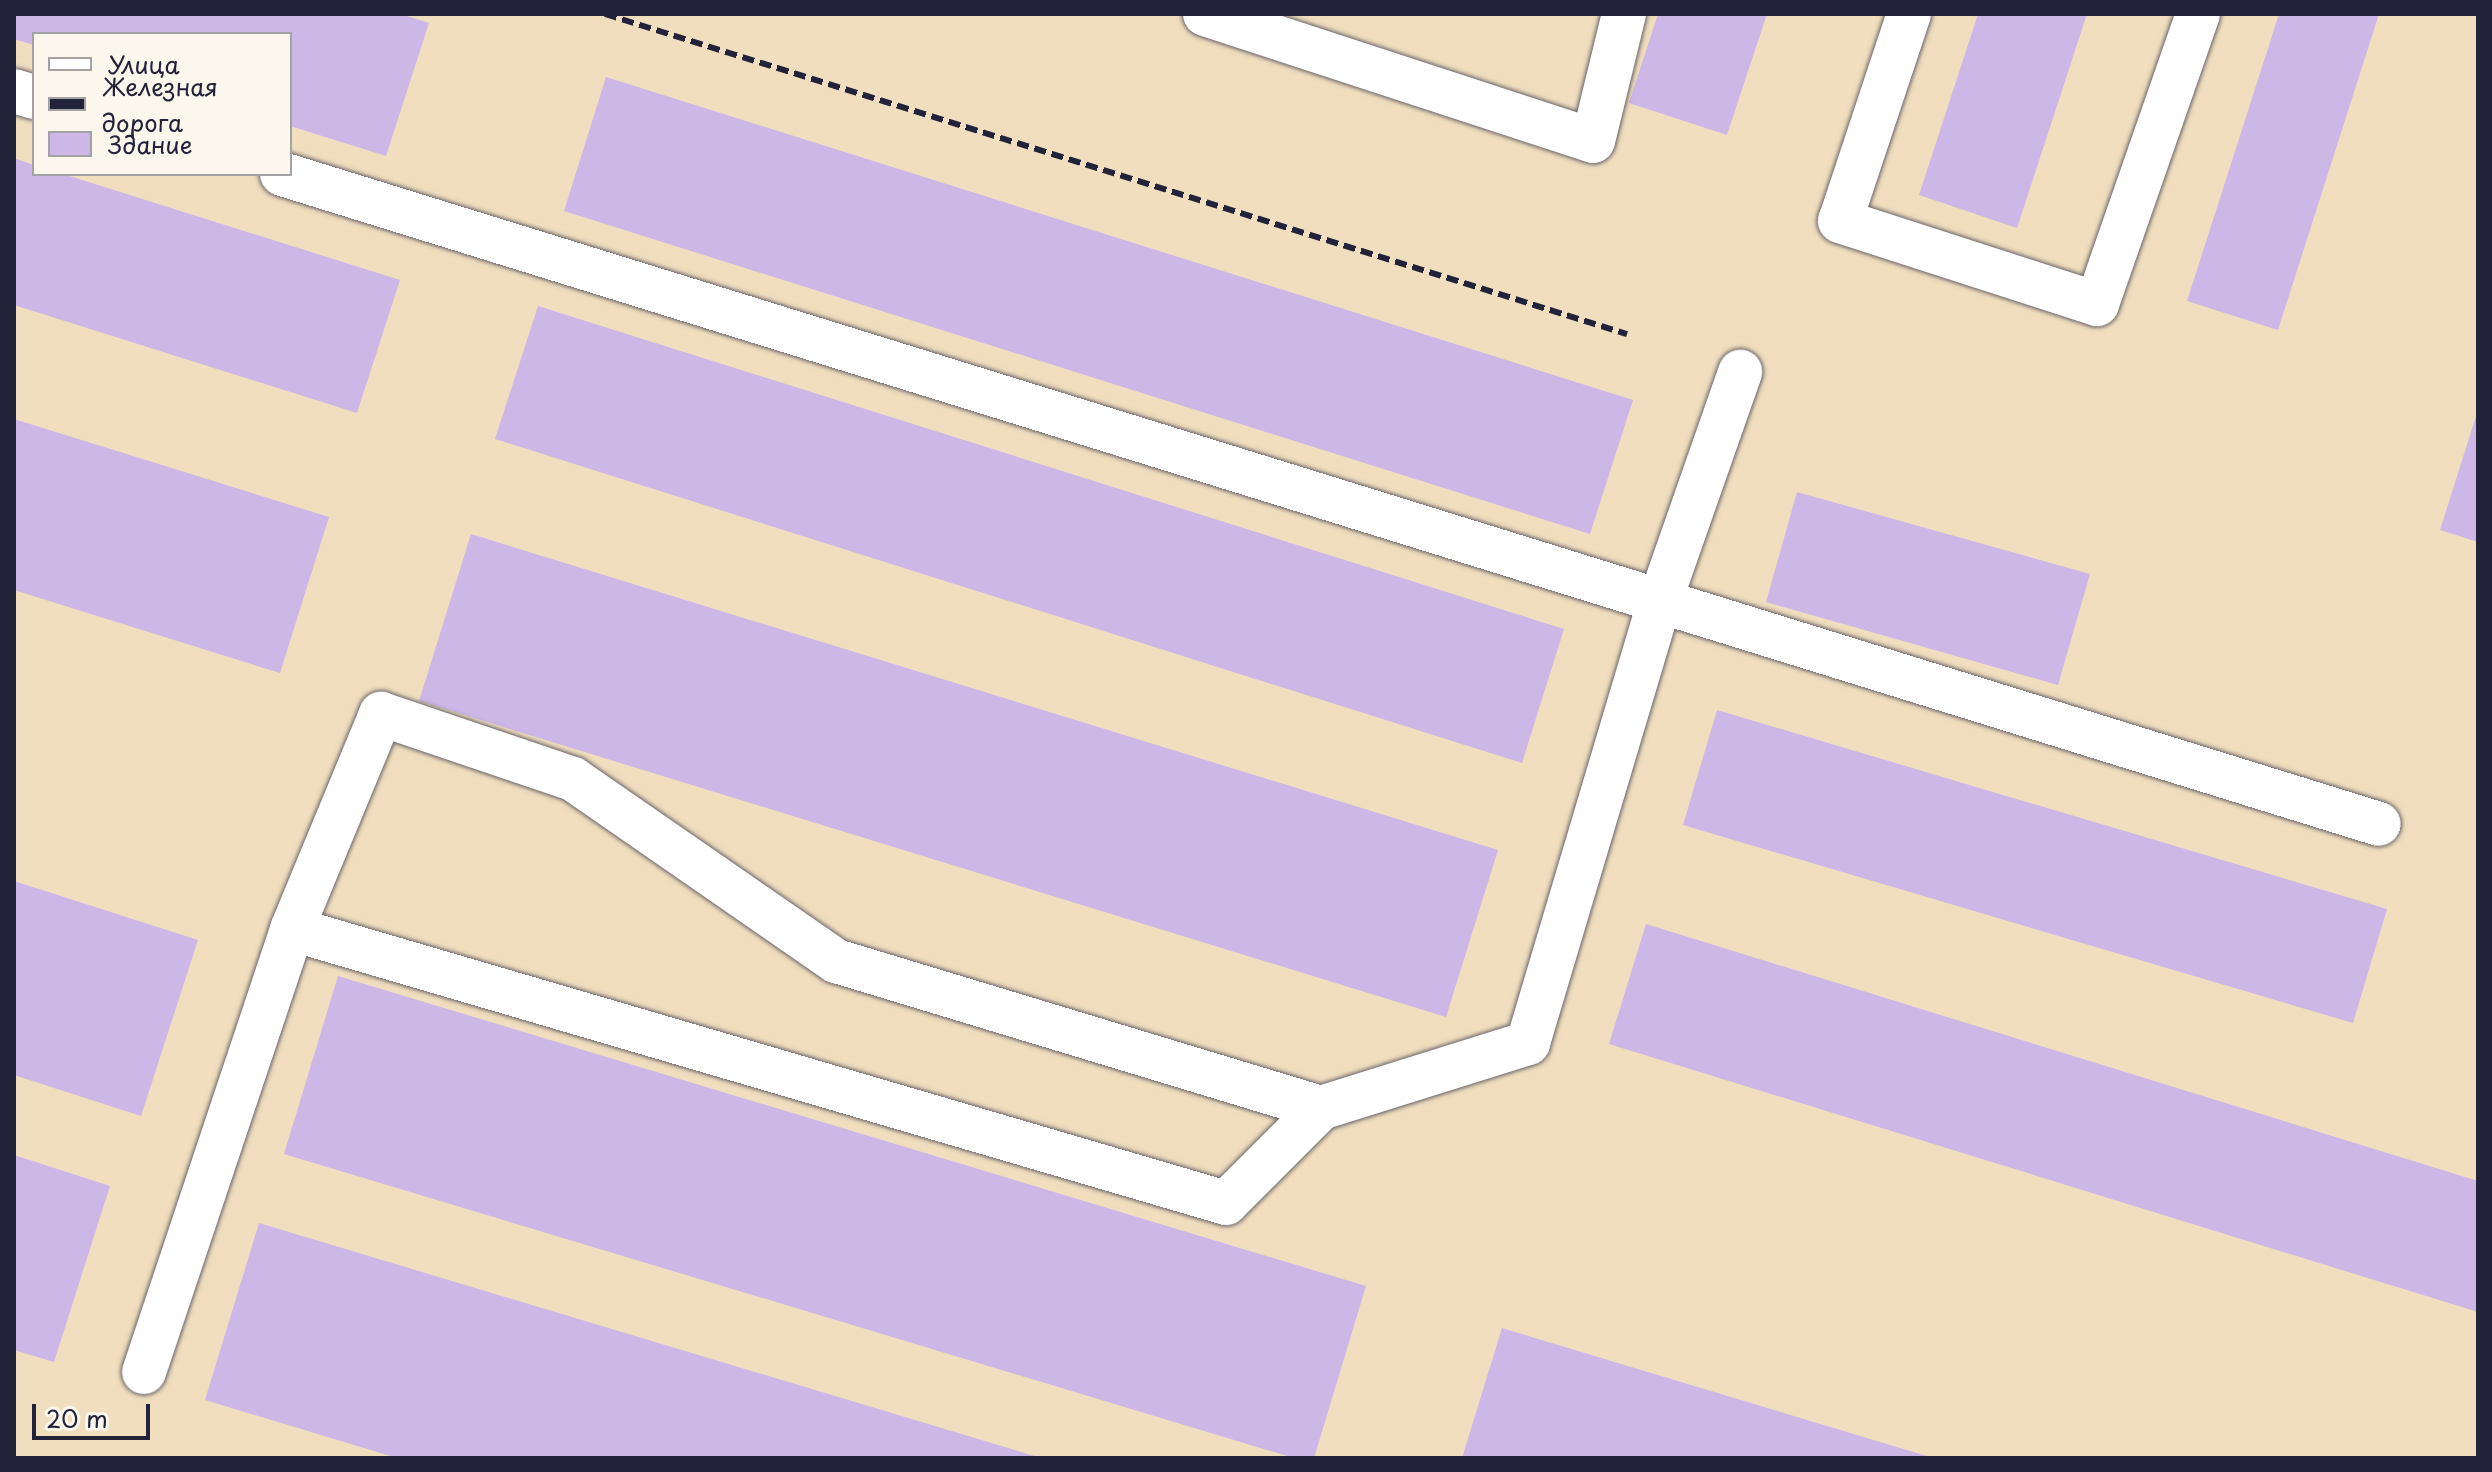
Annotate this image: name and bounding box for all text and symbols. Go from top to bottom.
legend [32,32,292,176]
text: Улица [108,46,180,82]
text: Железная дорога [102,68,218,140]
text: Здание [108,126,193,162]
scale bar [36,1388,154,1438]
text: 20 m [46,1400,108,1436]

